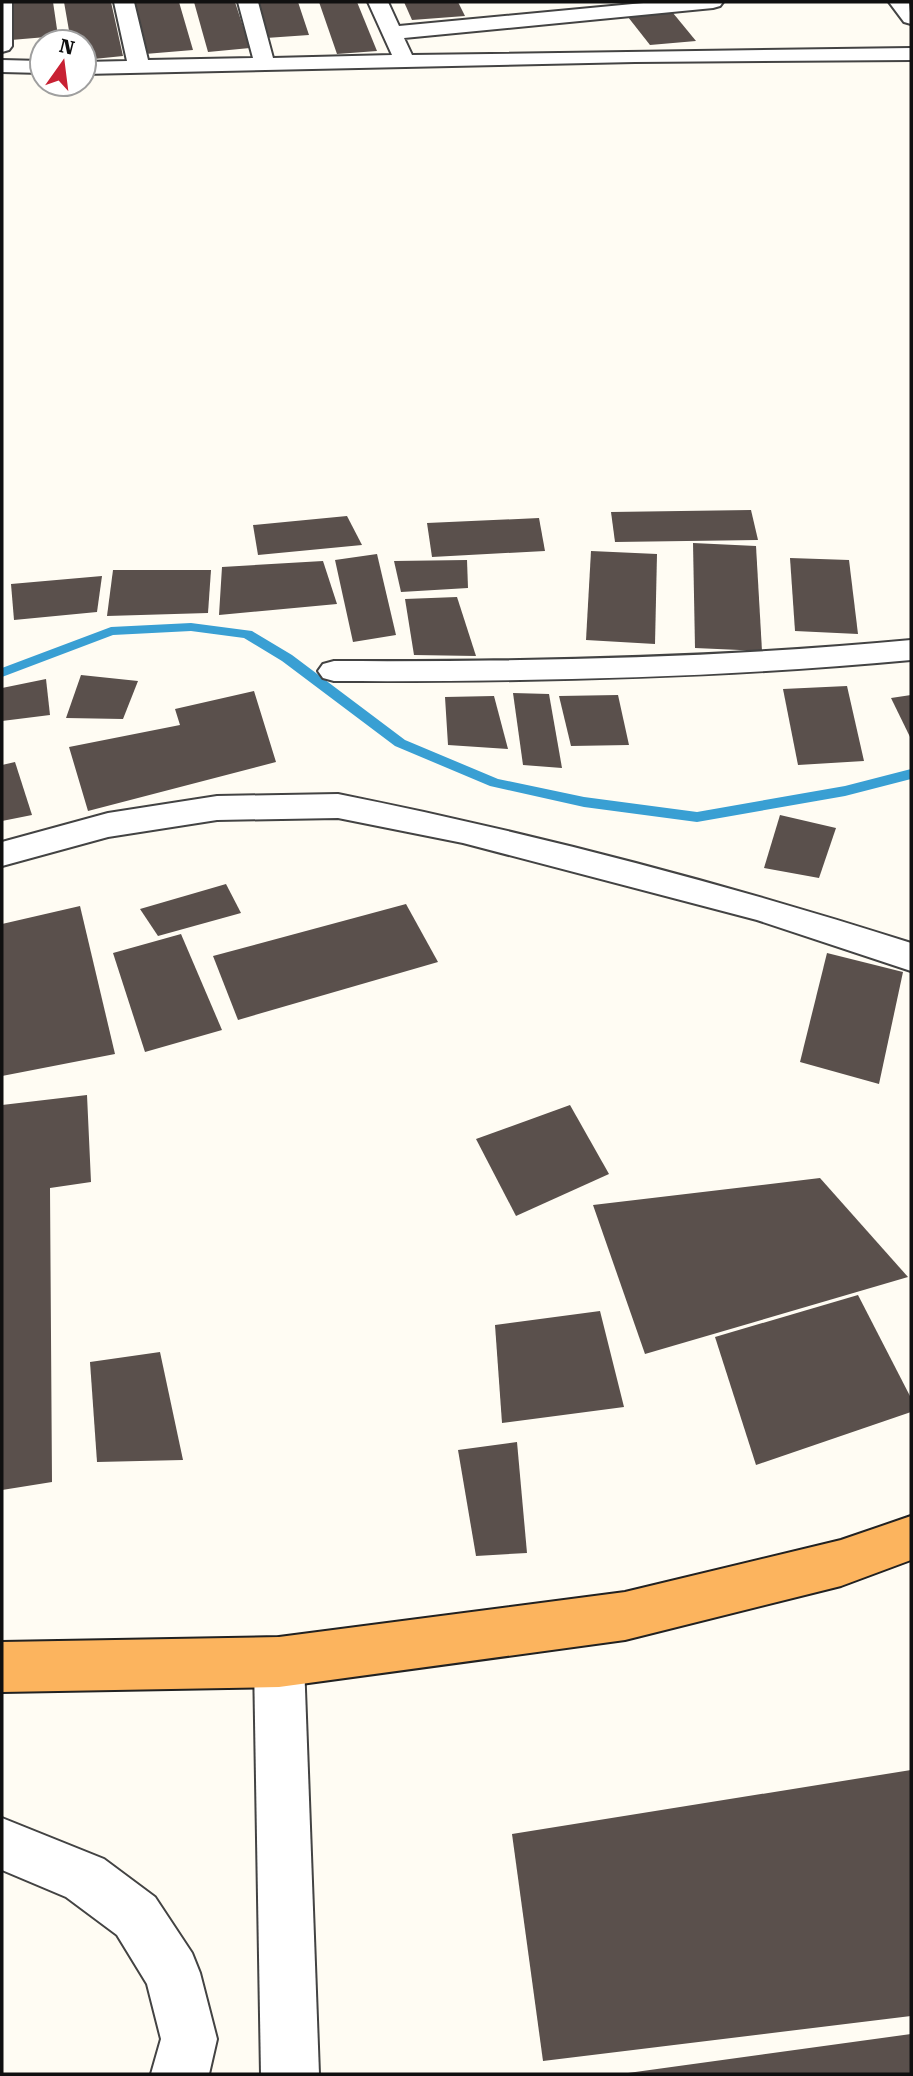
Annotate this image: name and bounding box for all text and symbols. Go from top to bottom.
north arrow [28,28,98,98]
text: N [57,34,77,60]

